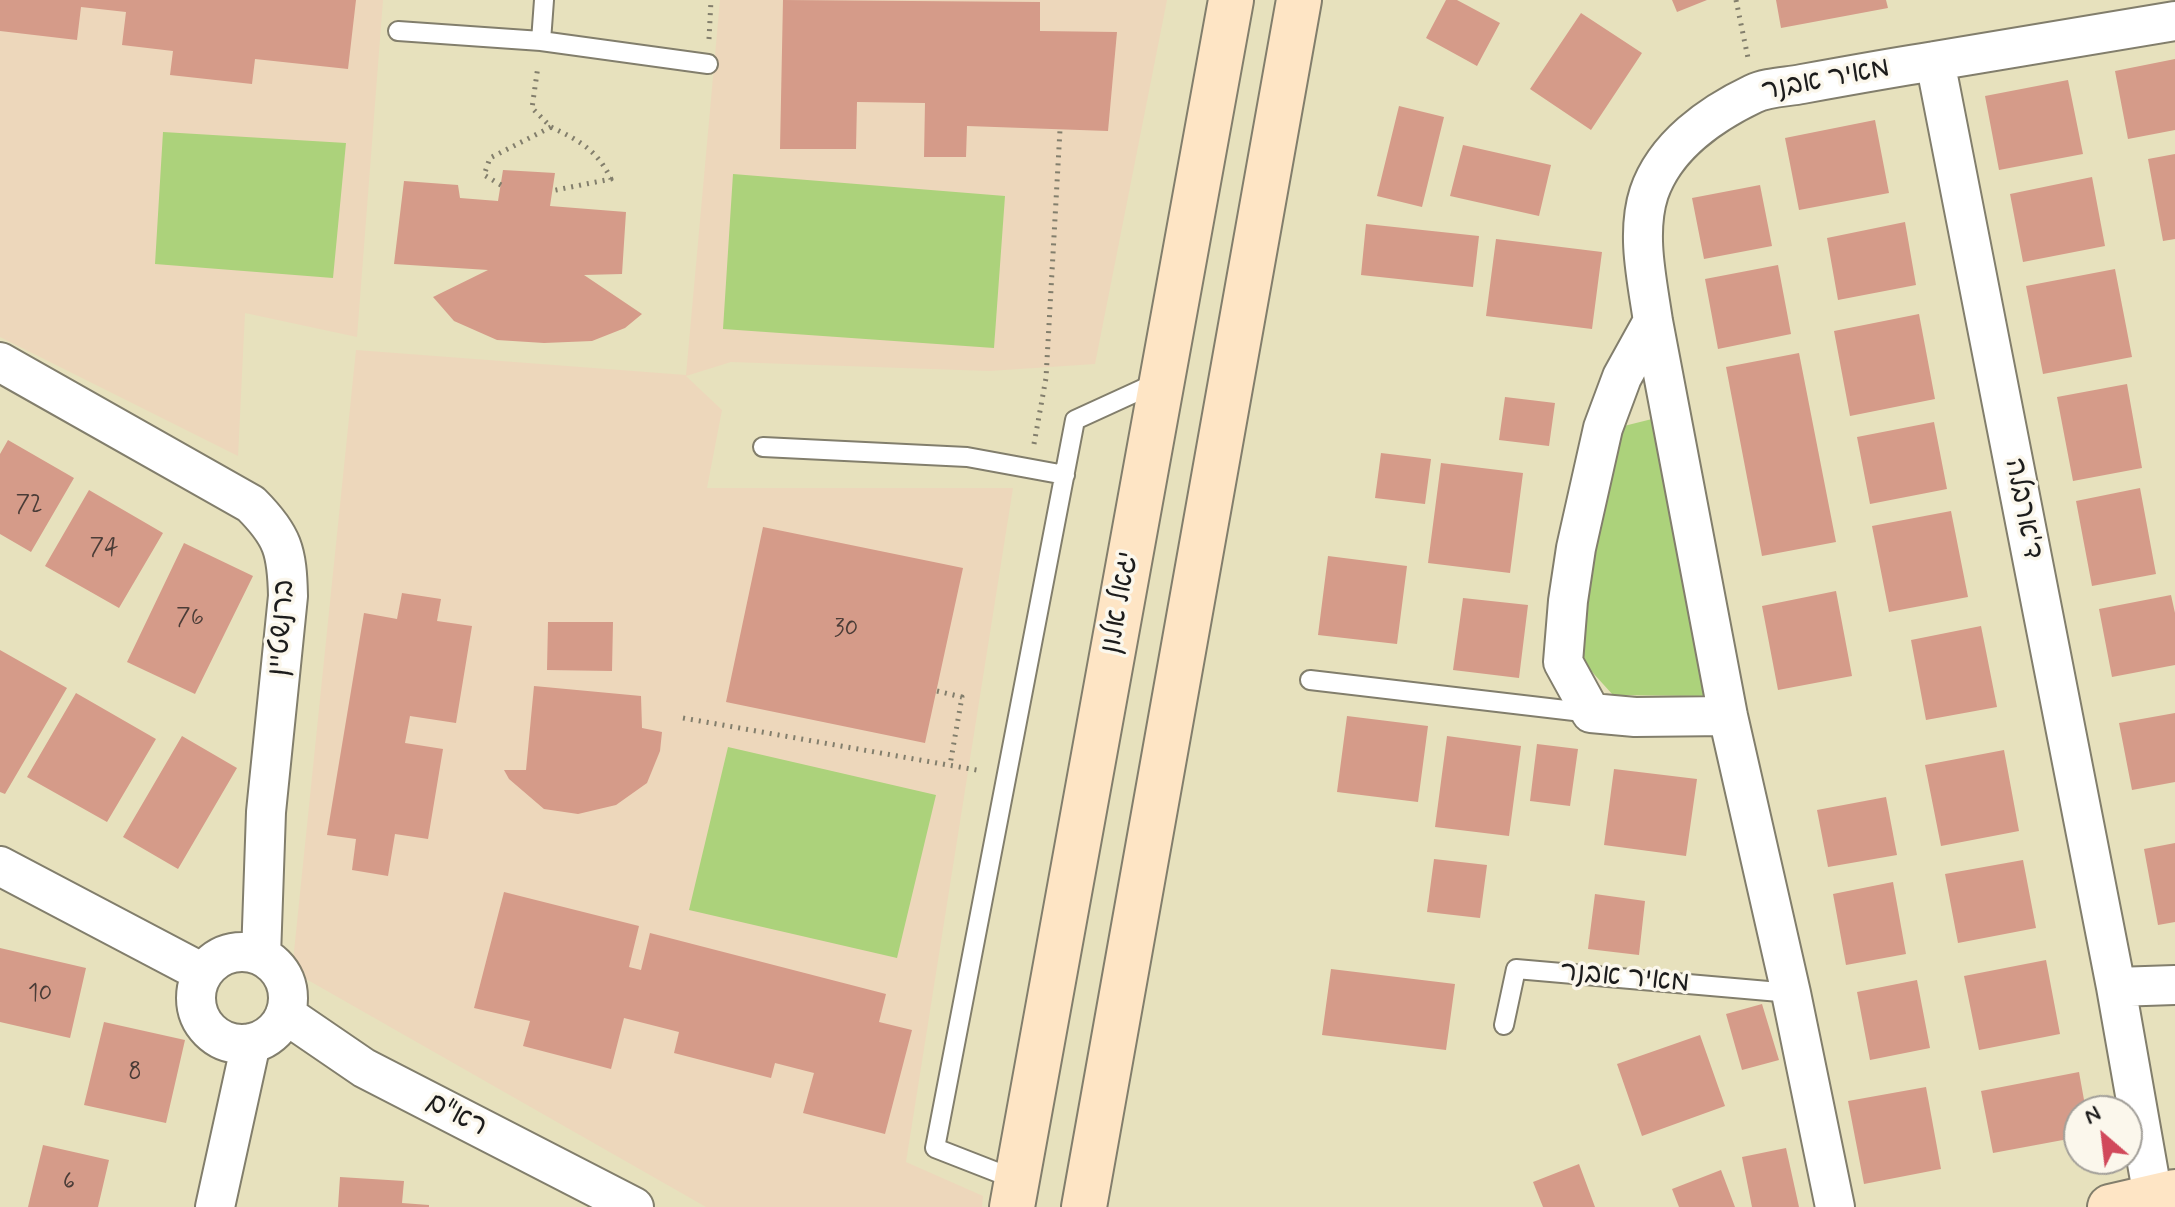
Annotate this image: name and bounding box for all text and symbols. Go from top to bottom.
street label: מאיר אבנר [1759,52,1893,110]
street label: ד'ארבלה [1996,456,2048,562]
house number: 72 [15,492,43,520]
house number: 74 [89,535,119,563]
street label: יגאל אלון [1096,549,1146,657]
street label: ברנשטיין [263,579,303,677]
house number: 76 [176,605,204,633]
house number: 30 [834,616,858,644]
street label: מאיר אבנר [1559,957,1691,1001]
house number: 10 [28,981,52,1009]
house number: 8 [128,1059,142,1087]
street label: רא"ם [420,1087,492,1145]
north arrow [2063,1095,2143,1175]
text: N [2080,1100,2106,1131]
house number: 6 [63,1169,75,1197]

